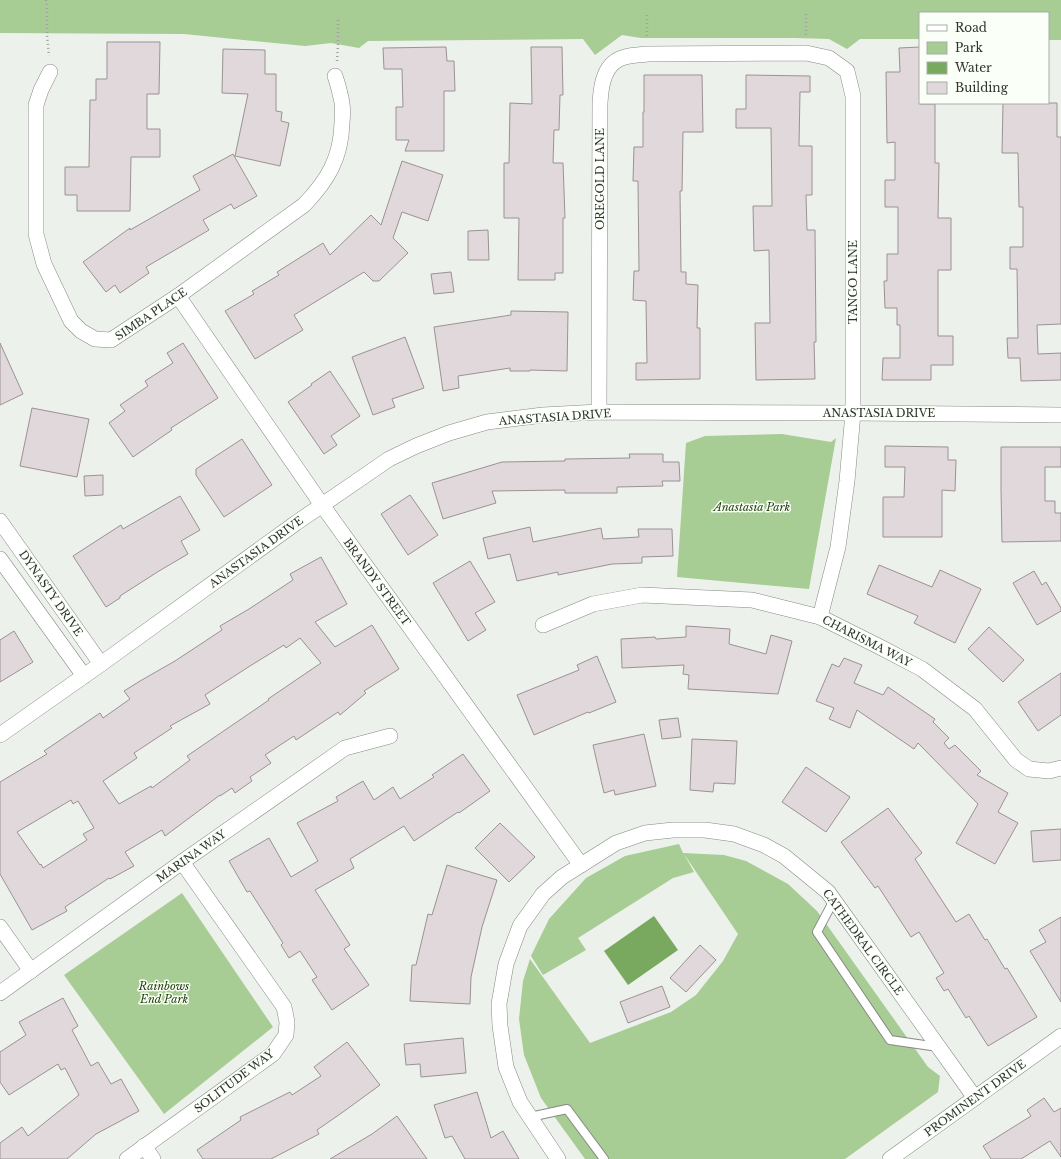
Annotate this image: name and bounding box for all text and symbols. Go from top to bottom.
legend [919,12,1049,104]
text: Road [955,20,987,35]
text: Park [955,40,983,55]
text: Water [954,60,992,75]
text: Building [955,80,1009,95]
street label: OREGOLD LANE [593,128,607,230]
street label: TANGO LANE [846,240,860,324]
street label: SIMBA PLACE [112,285,190,343]
street label: ANASTASIA DRIVE [497,406,612,428]
street label: ANASTASIA DRIVE [822,406,935,420]
park label: Anastasia Park [712,500,791,514]
street label: ANASTASIA DRIVE [206,513,306,591]
street label: BRANDY STREET [341,535,414,629]
street label: DYNASTY DRIVE [16,547,86,639]
street label: CHARISMA WAY [820,612,915,670]
street label: MARINA WAY [153,826,229,885]
street label: CATHEDRAL CIRCLE [820,886,906,998]
park label: Rainbows End Park [138,979,189,1006]
street label: SOLITUDE WAY [191,1046,277,1116]
street label: PROMINENT DRIVE [922,1057,1028,1139]

